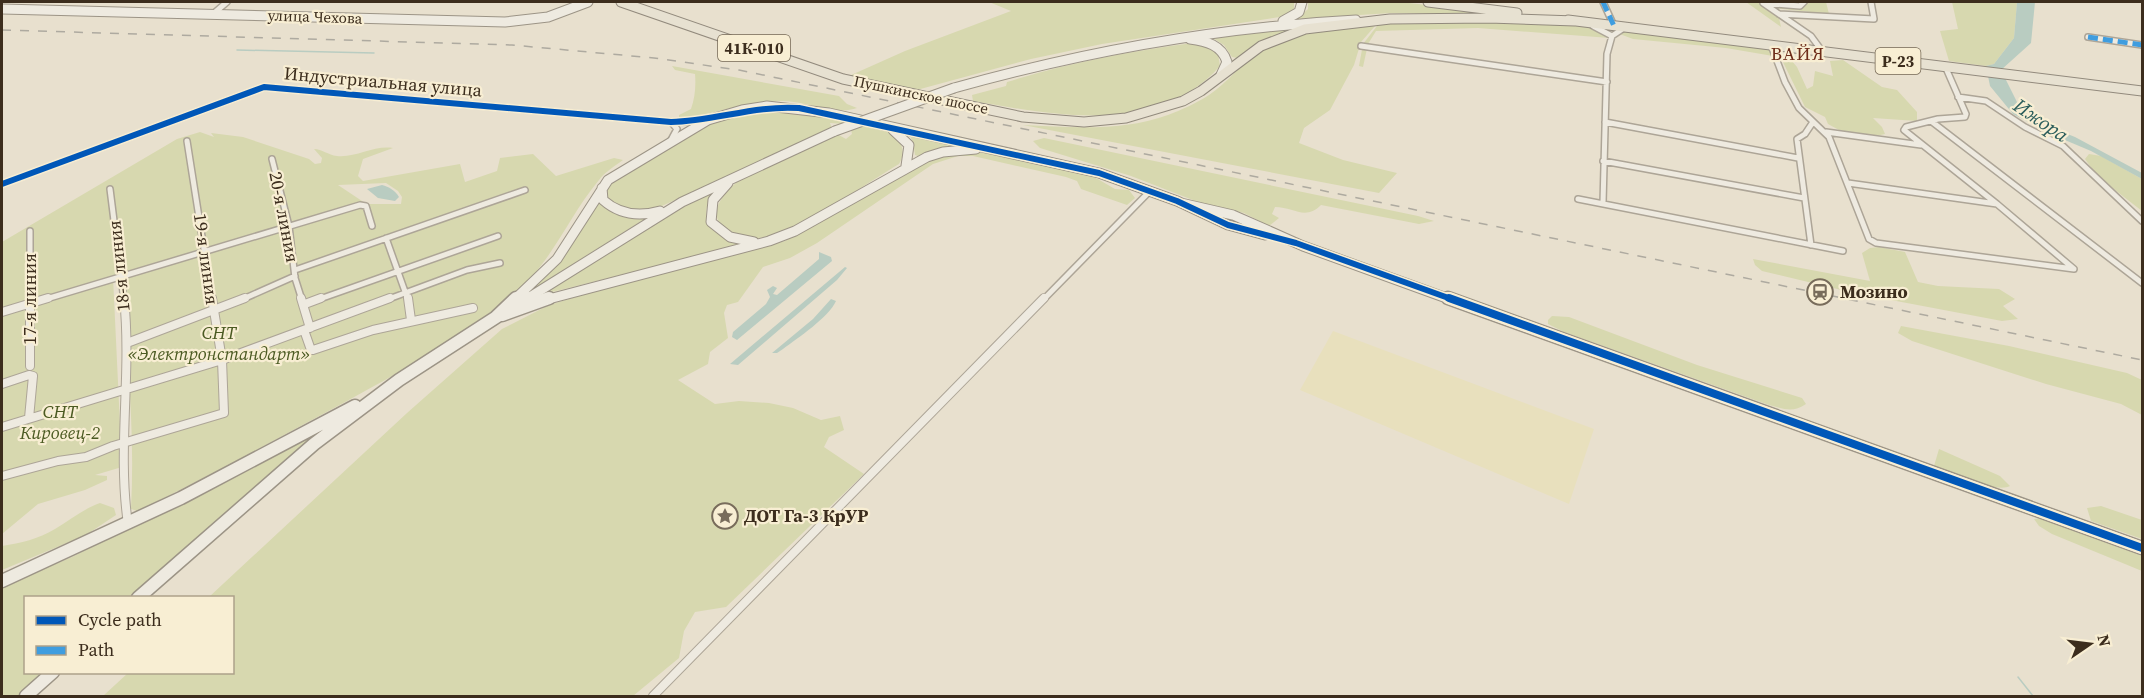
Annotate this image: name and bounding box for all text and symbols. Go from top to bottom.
street label: улица Чехова [267,4,363,29]
road number: 41К-010 [718,35,790,61]
district label: ВАЙЯ [1771,41,1825,66]
road number: Р-23 [1876,48,1920,74]
street label: Индустриальная улица [283,60,484,103]
street label: Пушкинское шоссе [852,70,991,119]
water label: Ижора [2007,91,2075,149]
street label: 20-я линия [263,169,306,264]
street label: 19-я линия [188,212,225,306]
street label: 18-я линия [101,219,136,313]
street label: 17-я линия [17,253,42,345]
station icon: Мозино [1805,277,1835,307]
place label: Мозино [1840,279,1908,304]
park label: СНТ «Электронстандарт» [127,320,311,366]
park label: СНТ Кировец-2 [19,399,100,445]
place icon: ДОТ Га-3 КрУР [710,501,740,531]
place label: ДОТ Га-3 КрУР [744,503,868,528]
legend [24,596,234,674]
text: Cycle path [78,607,162,632]
north arrow [2060,614,2120,674]
text: N [2092,632,2117,649]
text: Path [78,637,115,662]

